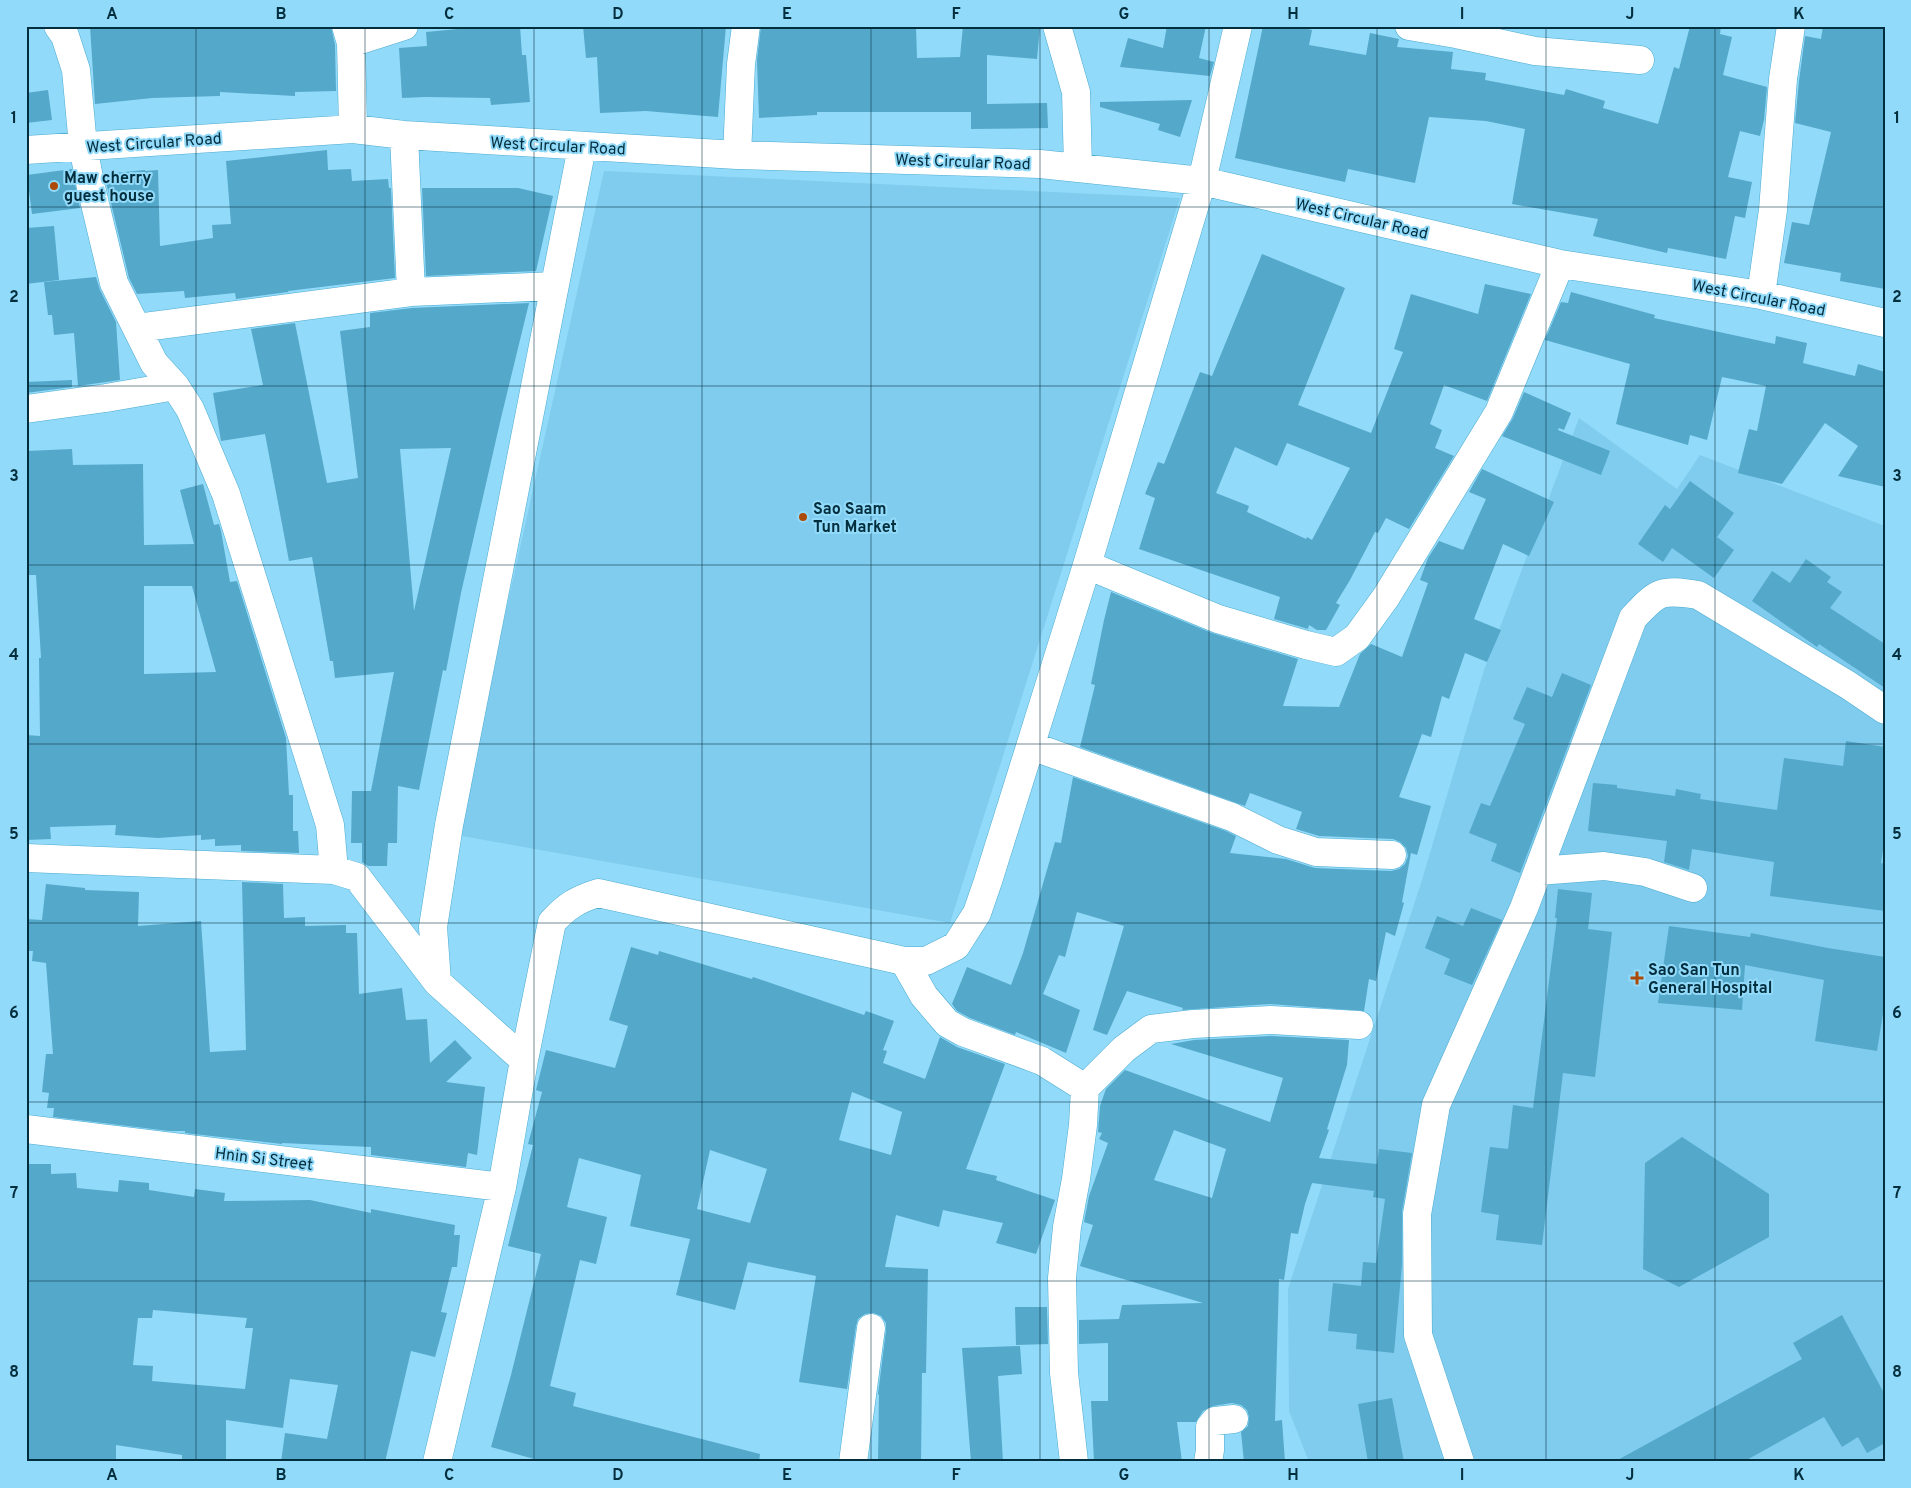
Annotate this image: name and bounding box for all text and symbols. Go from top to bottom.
text: A [106,5,118,25]
text: B [275,5,287,25]
text: C [444,5,454,25]
text: D [612,5,624,25]
text: E [782,5,792,25]
text: F [951,5,961,25]
text: G [1119,5,1129,25]
text: H [1287,5,1299,25]
text: I [1460,5,1464,25]
text: J [1626,5,1634,25]
text: K [1793,5,1805,25]
text: 1 [11,109,17,129]
text: 1 [1894,109,1900,129]
street label: West Circular Road [86,129,222,159]
street label: West Circular Road [490,133,626,161]
street label: West Circular Road [895,151,1031,175]
place label: Maw cherry guest house [64,169,154,207]
marker: Maw cherry guest house [48,180,60,192]
street label: West Circular Road [1293,195,1430,245]
street label: West Circular Road [1690,276,1827,322]
text: 2 [9,288,19,308]
text: 2 [1892,288,1902,308]
text: 3 [9,467,19,487]
text: 3 [1892,467,1902,487]
place label: Sao Saam Tun Market [813,500,897,538]
marker: Sao Saam Tun Market [797,511,809,523]
text: 4 [9,646,19,666]
text: 4 [1892,646,1902,666]
text: 5 [9,825,19,845]
text: 5 [1892,825,1902,845]
place label: Sao San Tun General Hospital [1648,961,1772,999]
marker: Sao San Tun General Hospital [1630,971,1644,985]
text: 6 [9,1004,19,1024]
text: 6 [1892,1004,1902,1024]
street label: Hnin Si Street [214,1144,314,1176]
text: 7 [10,1184,18,1204]
text: 7 [1893,1184,1901,1204]
text: 8 [9,1363,19,1383]
text: 8 [1892,1363,1902,1383]
text: A [106,1466,118,1486]
text: B [275,1466,287,1486]
text: C [444,1466,454,1486]
text: D [612,1466,624,1486]
text: E [782,1466,792,1486]
text: F [951,1466,961,1486]
text: G [1119,1466,1129,1486]
text: H [1287,1466,1299,1486]
text: I [1460,1466,1464,1486]
text: J [1626,1466,1634,1486]
text: K [1793,1466,1805,1486]

